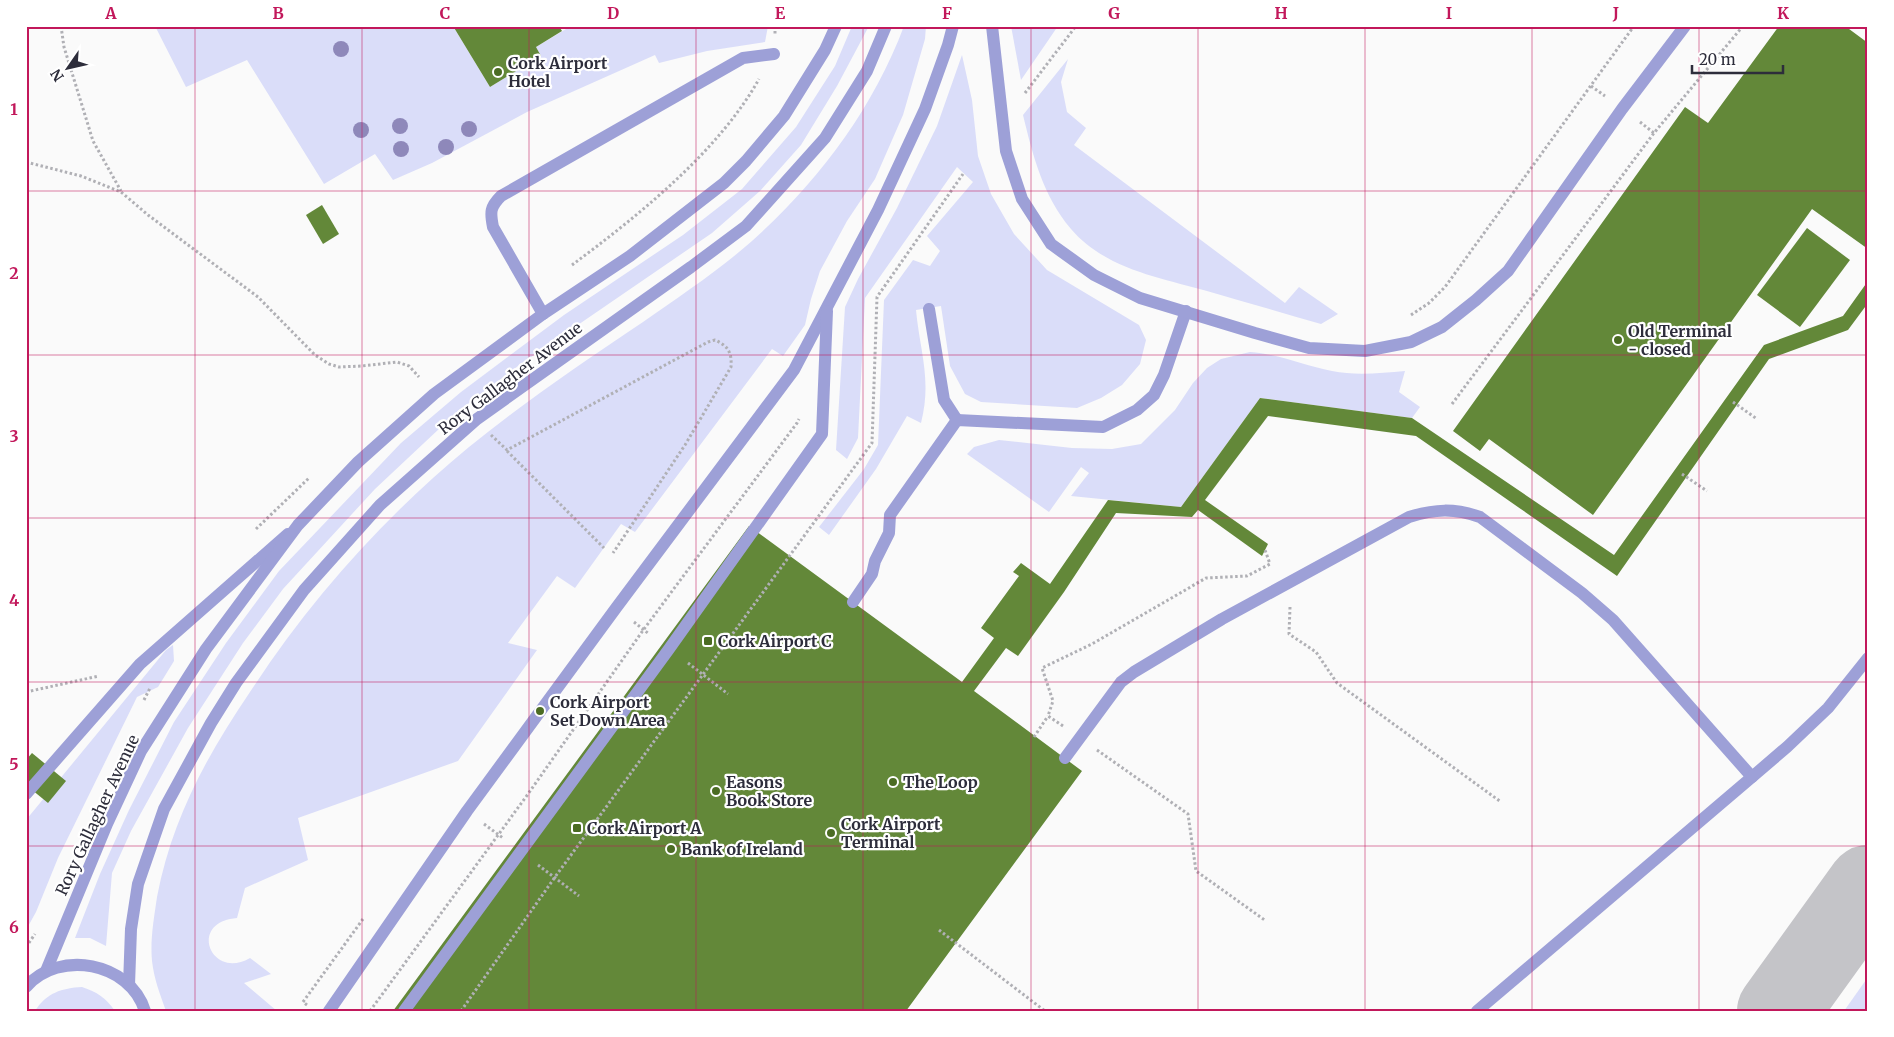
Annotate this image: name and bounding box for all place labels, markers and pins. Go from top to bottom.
place label: Cork Airport Hotel [508,53,608,91]
marker: Cork Airport Hotel [492,66,504,78]
place label: Old Terminal - closed [1628,321,1732,359]
marker: Old Terminal - closed [1612,334,1624,346]
place label: Cork Airport C [718,631,832,651]
marker: Cork Airport C [702,635,714,647]
place label: Cork Airport Set Down Area [550,692,666,730]
marker: Cork Airport Set Down Area [534,705,546,717]
place label: Easons Book Store [726,772,812,810]
place label: The Loop [903,772,978,792]
marker: The Loop [887,776,899,788]
marker: Easons Book Store [710,785,722,797]
place label: Cork Airport Terminal [841,814,941,852]
place label: Cork Airport A [587,818,702,838]
marker: Cork Airport A [571,822,583,834]
marker: Cork Airport Terminal [825,827,837,839]
place label: Bank of Ireland [681,839,803,859]
marker: Bank of Ireland [665,843,677,855]

